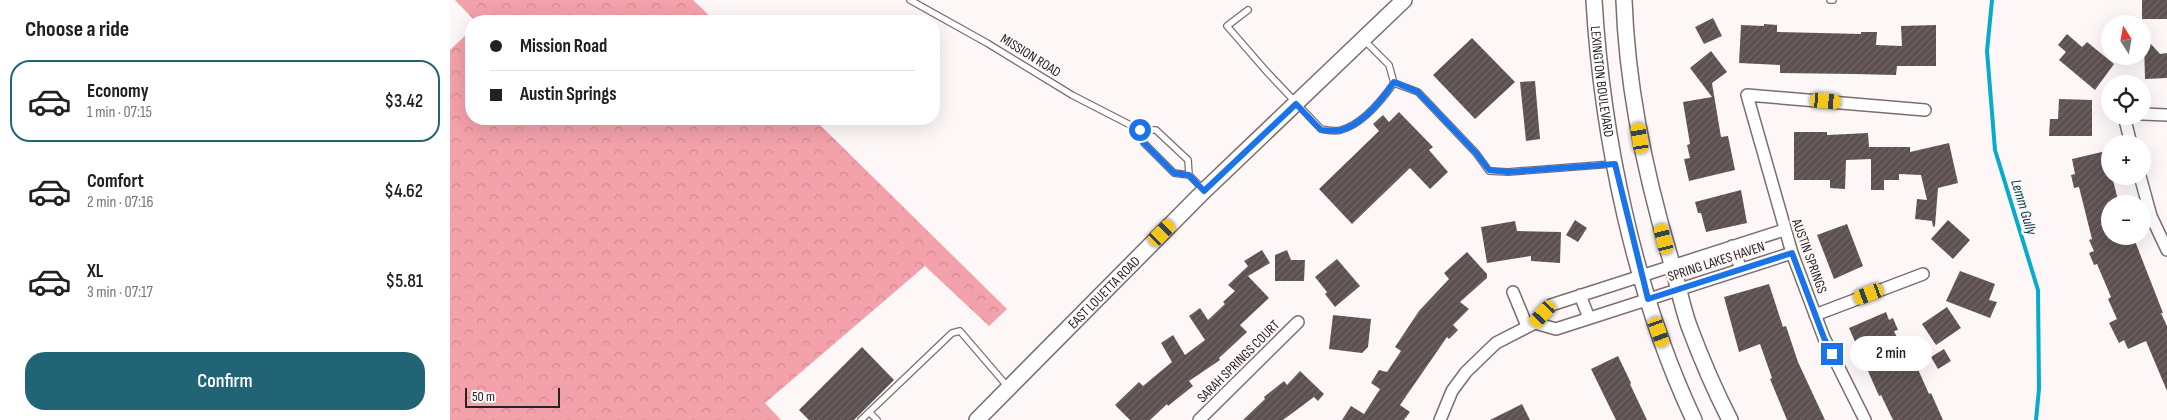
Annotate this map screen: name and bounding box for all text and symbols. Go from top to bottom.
north arrow [2101,15,2151,65]
map controls [2101,15,2151,245]
text: Choose a ride [25,16,129,43]
street label: LEXINGTON BOULEVARD [1587,25,1617,138]
street label: MISSION ROAD [997,30,1064,81]
text: Mission Road [520,35,607,58]
button: locate [2101,75,2151,125]
icon: car [27,79,72,124]
text: Economy [87,80,149,103]
text: Austin Springs [520,83,616,106]
text: $3.42 [384,90,423,113]
car [1810,92,1841,110]
text: 1 min · 07:15 [87,103,152,122]
route start [1129,119,1151,141]
car [1630,122,1649,154]
button: + [2101,135,2151,185]
icon: car [27,169,72,214]
text: Comfort [87,170,144,193]
water label: Lemm Gully [2006,177,2041,238]
text: $4.62 [384,180,423,203]
text: 2 min · 07:16 [87,193,154,212]
button: − [2101,195,2151,245]
street label: AUSTIN SPRINGS [1788,216,1831,296]
car [1146,217,1177,249]
car [1653,223,1674,255]
street label: SPRING LAKES HAVEN [1665,238,1767,285]
street label: EAST LOUETTA ROAD [1064,253,1144,332]
icon: car [27,259,72,304]
text: XL [87,260,103,283]
text: $5.81 [386,270,423,293]
car [1852,282,1885,306]
text: 3 min · 07:17 [87,283,153,302]
car [1527,298,1558,330]
car [1646,315,1671,349]
street label: SARAH SPRINGS COURT [1194,316,1283,406]
callout: 2 min [1850,336,1932,372]
route end [1821,343,1843,365]
text: 2 min [1876,344,1906,363]
button: Confirm [25,352,425,410]
scale bar [465,385,560,408]
text: 50 m [472,388,495,405]

